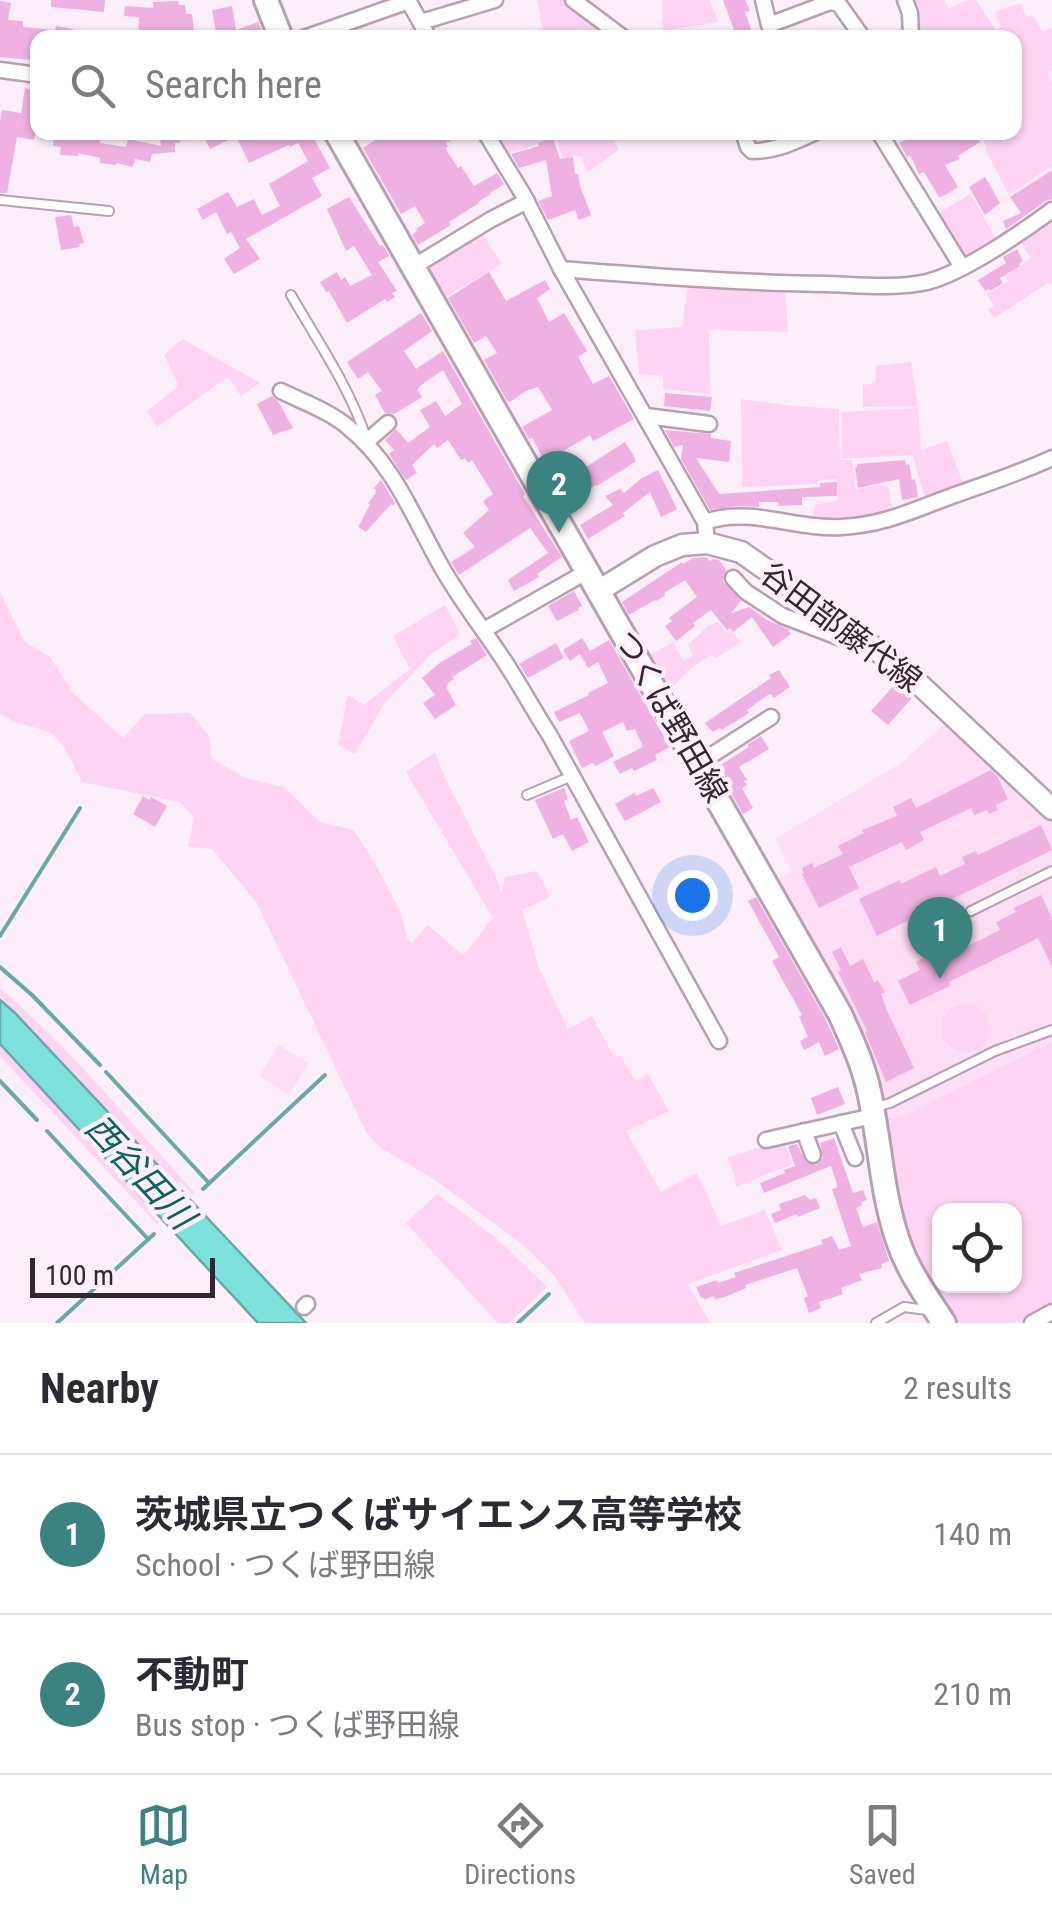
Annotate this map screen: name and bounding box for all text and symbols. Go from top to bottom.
search box [30,30,1022,140]
icon: search [65,58,120,113]
text: Search here [145,63,322,107]
pin: 2 [526,450,592,533]
street label: 谷田部藤代線 [753,554,929,700]
street label: つくば野田線 [607,623,735,809]
your location [667,870,718,921]
pin: 1 [908,896,972,979]
water label: 西谷田川 [77,1107,205,1240]
map controls [932,1203,1022,1293]
button: locate [932,1203,1022,1293]
scale bar [30,1253,215,1298]
text: 100 m [45,1259,114,1292]
text: Nearby [40,1364,159,1413]
text: 2 results [903,1369,1012,1407]
text: 茨城県立つくばサイエンス高等学校 [135,1493,742,1537]
text: 1 [64,1515,81,1553]
text: 140 m [933,1515,1012,1553]
text: School · つくば野田線 [135,1546,436,1584]
text: 不動町 [135,1653,249,1697]
text: 2 [64,1675,81,1713]
text: 210 m [933,1675,1012,1713]
text: Bus stop · つくば野田線 [135,1706,460,1744]
tab: Map [136,1798,191,1891]
tab: Directions [464,1798,576,1891]
tab: Saved [849,1798,916,1891]

